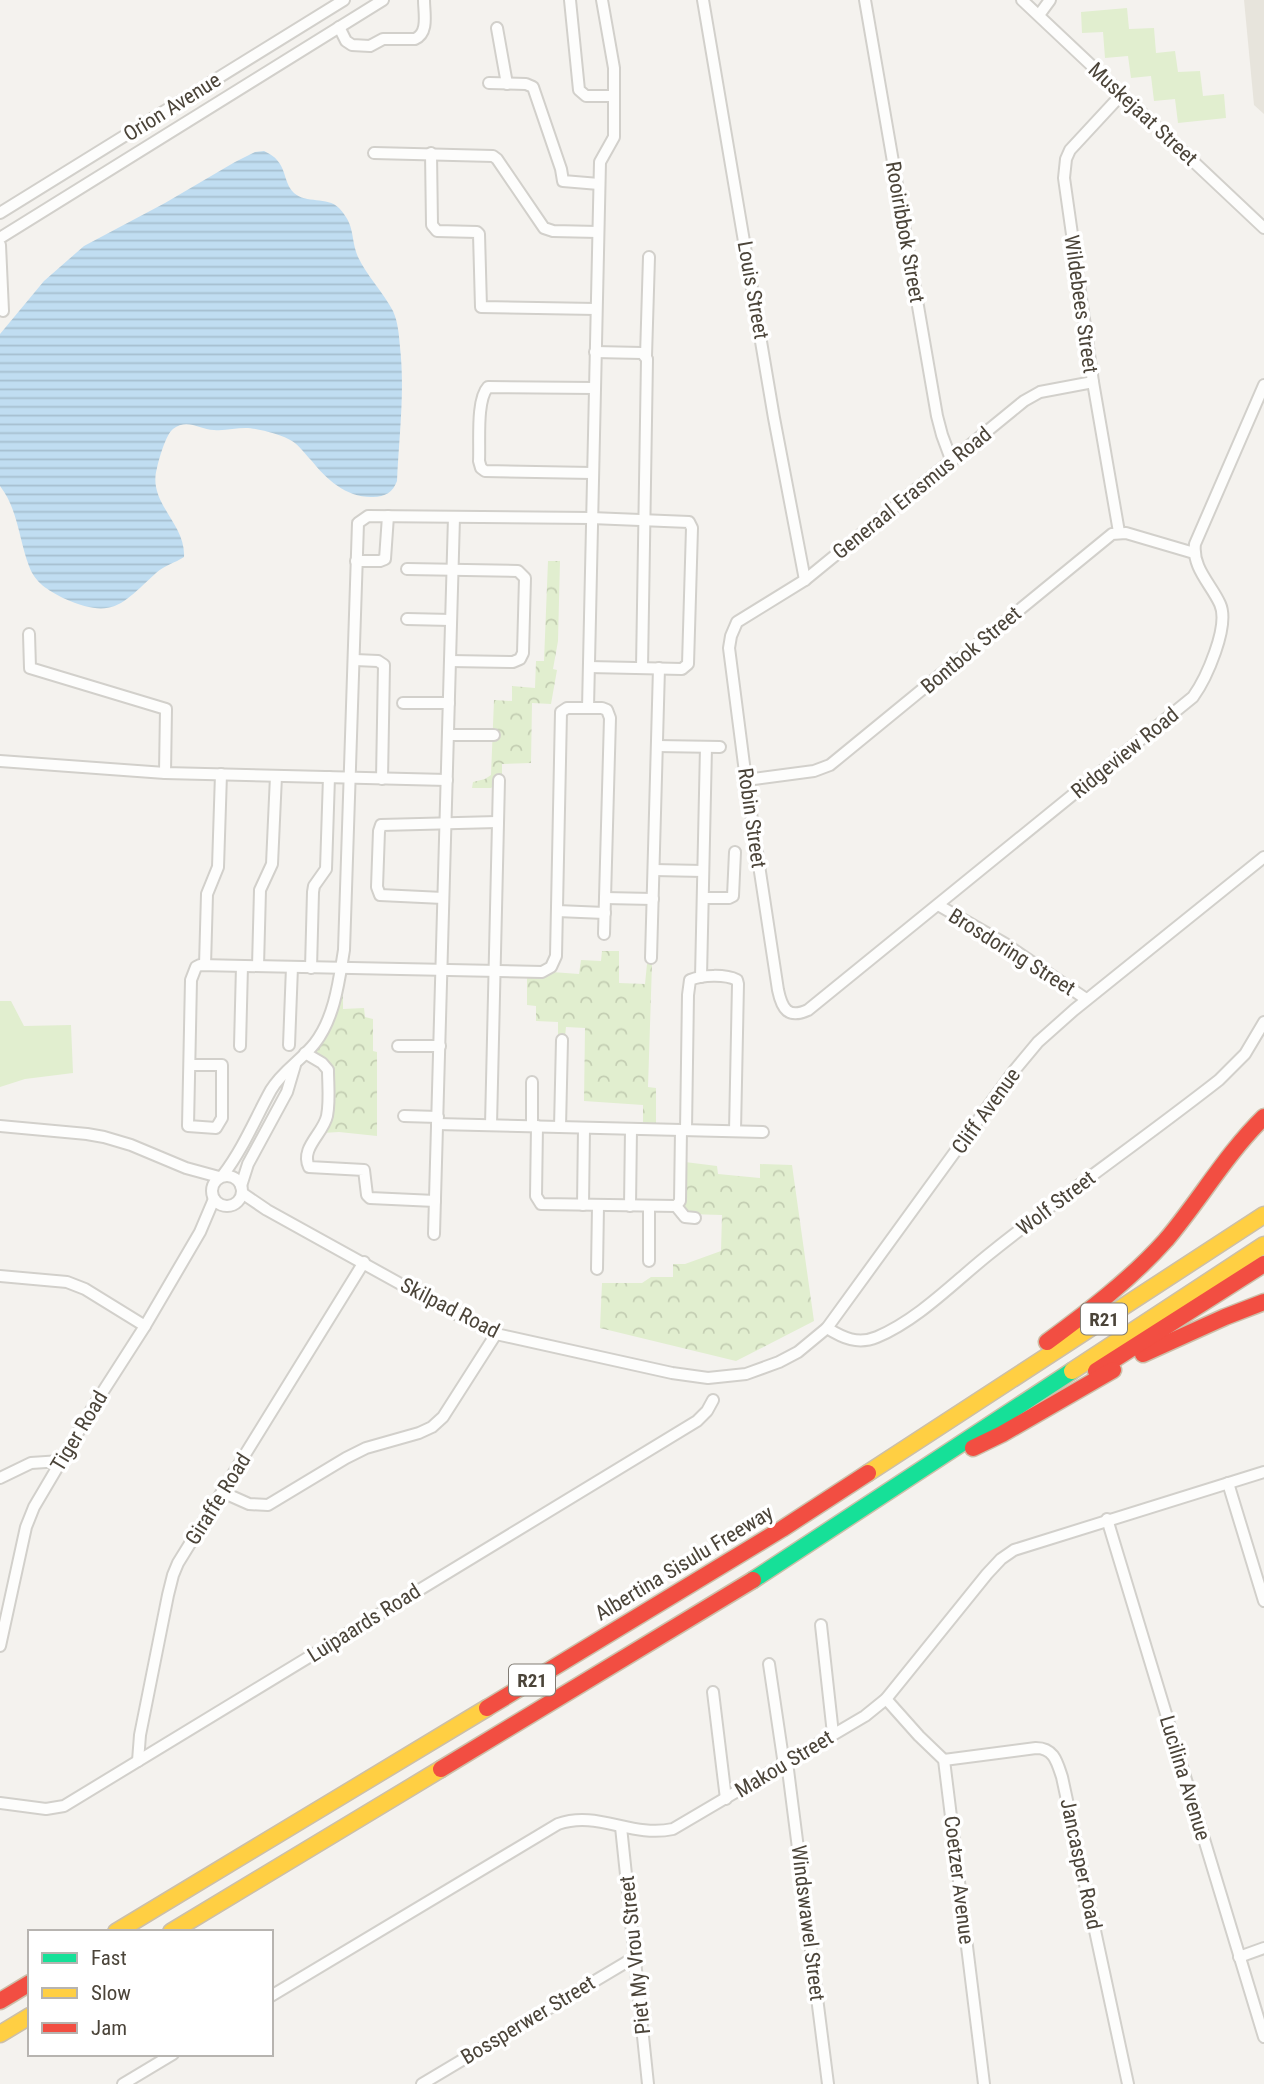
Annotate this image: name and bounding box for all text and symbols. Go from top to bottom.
street label: Muskejaat Street [1084,58,1202,170]
street label: Orion Avenue [119,68,225,146]
street label: Rooiribbok Street [881,159,929,305]
street label: Wildebees Street [1059,233,1103,375]
street label: Louis Street [733,239,773,341]
street label: Generaal Erasmus Road [828,422,996,564]
street label: Bontbok Street [916,601,1026,699]
street label: Ridgeview Road [1067,703,1183,803]
street label: Robin Street [733,766,771,870]
street label: Brosdoring Street [944,904,1080,1000]
street label: Cliff Avenue [947,1063,1025,1159]
street label: Wolf Street [1012,1166,1100,1240]
street label: Skilpad Road [397,1273,503,1343]
road number: R21 [1081,1303,1127,1334]
street label: Tiger Road [46,1387,112,1475]
street label: Giraffe Road [180,1449,256,1549]
street label: Albertina Sisulu Freeway [591,1500,778,1626]
street label: Luipaards Road [303,1579,425,1667]
road number: R21 [509,1664,555,1696]
street label: Lucilina Avenue [1155,1713,1215,1844]
street label: Makou Street [731,1725,837,1803]
street label: Jancasper Road [1055,1796,1107,1932]
street label: Coetzer Avenue [939,1814,979,1946]
street label: Windswawel Street [787,1844,829,2002]
street label: Piet My Vrou Street [615,1875,655,2035]
legend [28,1930,273,2056]
text: Fast [91,1946,127,1970]
street label: Bossperwer Street [457,1971,599,2069]
text: Slow [91,1981,131,2005]
text: Jam [91,2016,127,2040]

